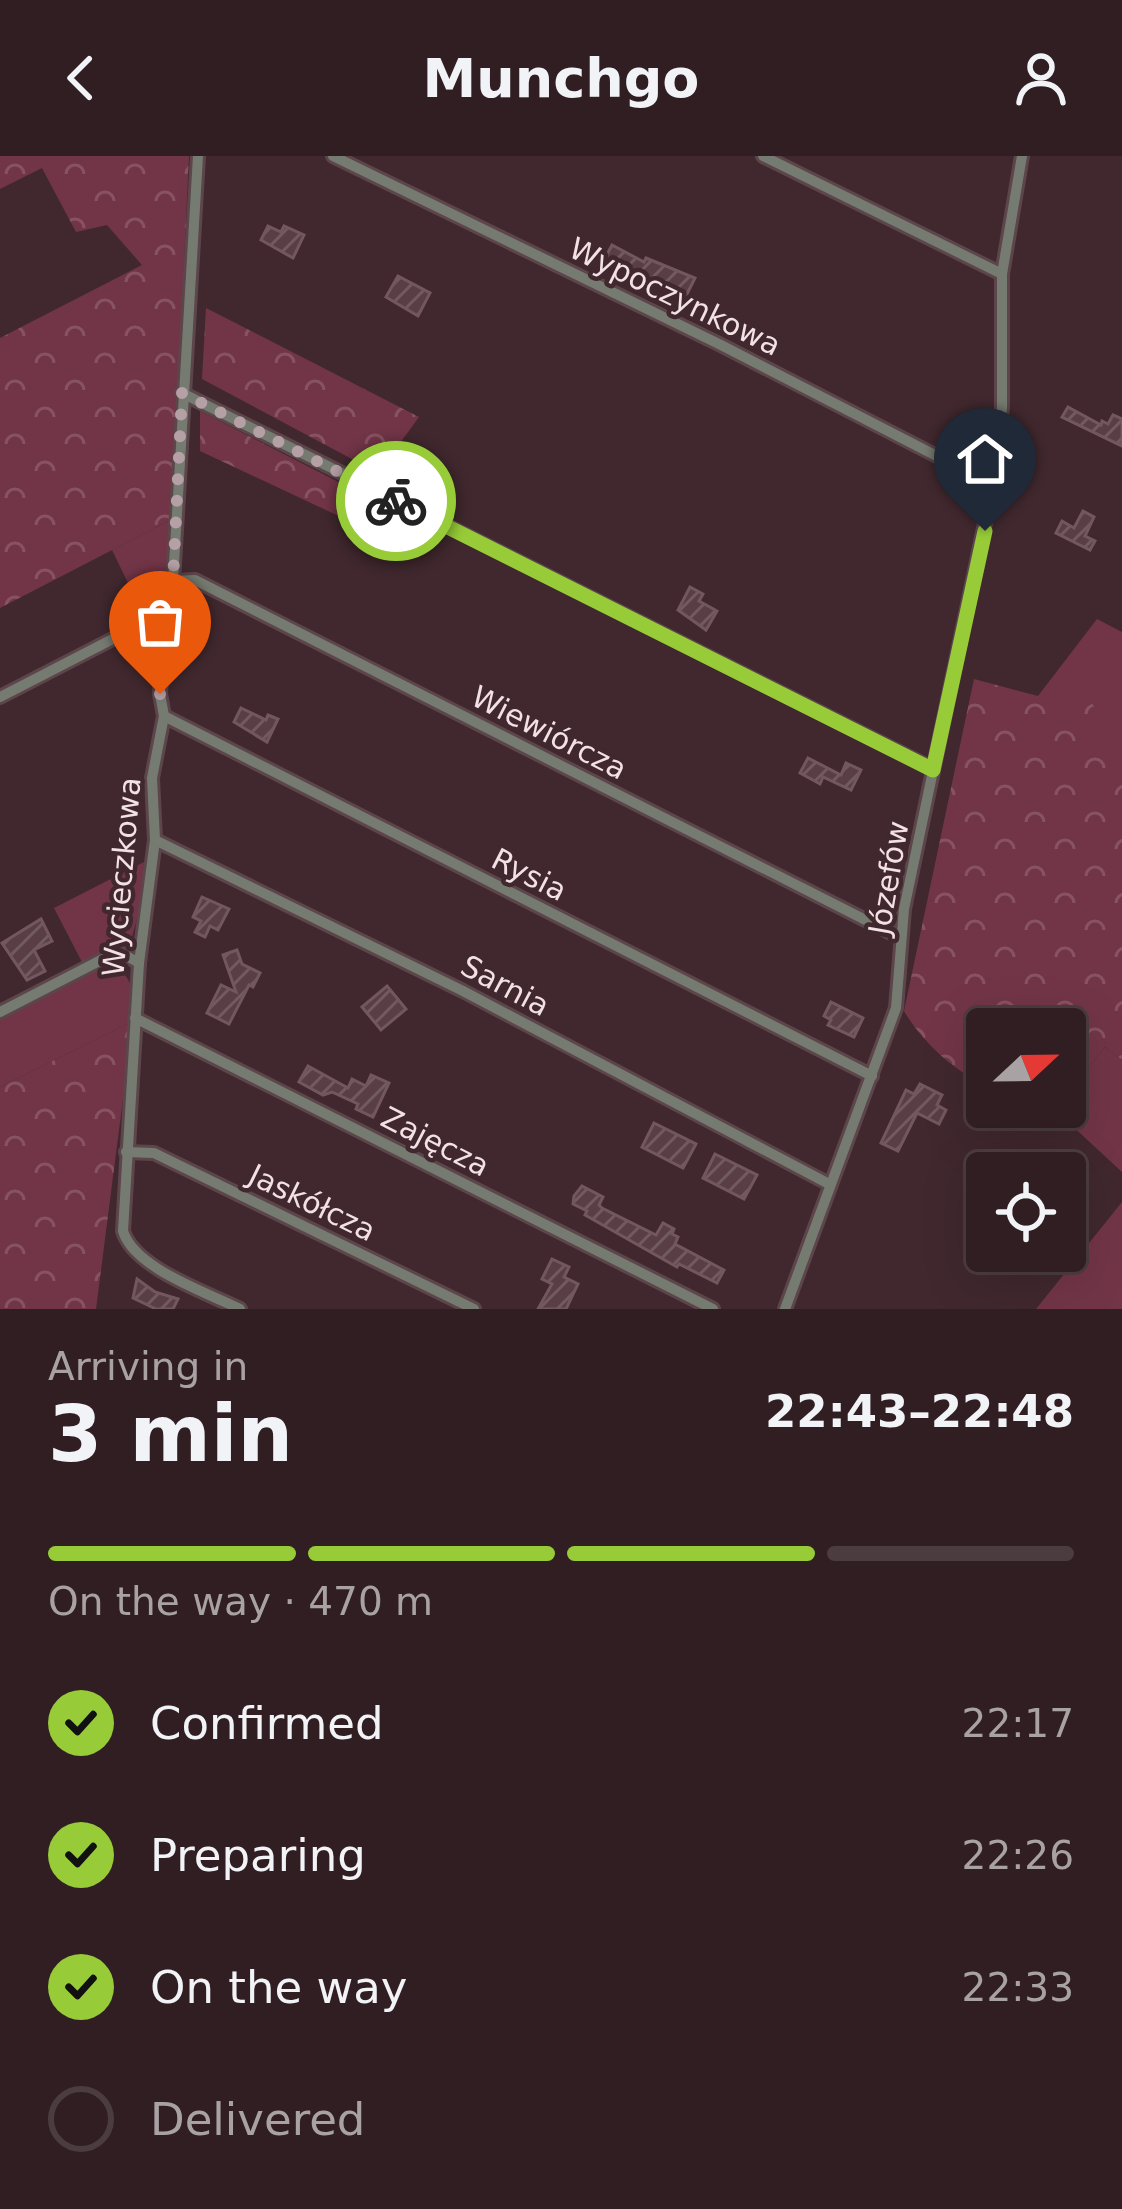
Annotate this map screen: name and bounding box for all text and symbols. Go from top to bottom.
icon: back [48,45,114,111]
icon: person [1008,45,1074,111]
text: Munchgo [423,47,699,110]
street label: Wypoczynkowa [564,230,787,363]
pin [934,408,1036,531]
icon: home [952,426,1018,492]
courier [336,441,456,561]
icon: bike [363,468,429,534]
pin [109,571,211,694]
icon: bag [127,589,193,655]
street label: Wiewiórcza [466,679,633,787]
street label: Wycieczkowa [95,776,148,978]
street label: Józefów [861,818,916,939]
street label: Rysia [486,841,573,908]
street label: Sarnia [455,948,555,1023]
north arrow [966,1008,1086,1128]
map controls [966,1008,1086,1272]
street label: Zajęcza [375,1100,495,1184]
button: locate [966,1152,1086,1272]
street label: Jaskółcza [241,1156,381,1248]
text: Arriving in [48,1344,248,1389]
text: 22:43–22:48 [765,1385,1074,1438]
text: 3 min [48,1389,293,1479]
text: On the way · 470 m [48,1579,433,1624]
icon: check [48,1690,114,1756]
text: Confirmed [150,1697,384,1750]
text: 22:17 [962,1701,1074,1746]
icon: check [48,1822,114,1888]
text: Preparing [150,1829,366,1882]
text: 22:26 [962,1833,1074,1878]
icon: check [48,1954,114,2020]
text: On the way [150,1961,407,2014]
text: 22:33 [962,1965,1074,2010]
text: Delivered [150,2093,365,2146]

